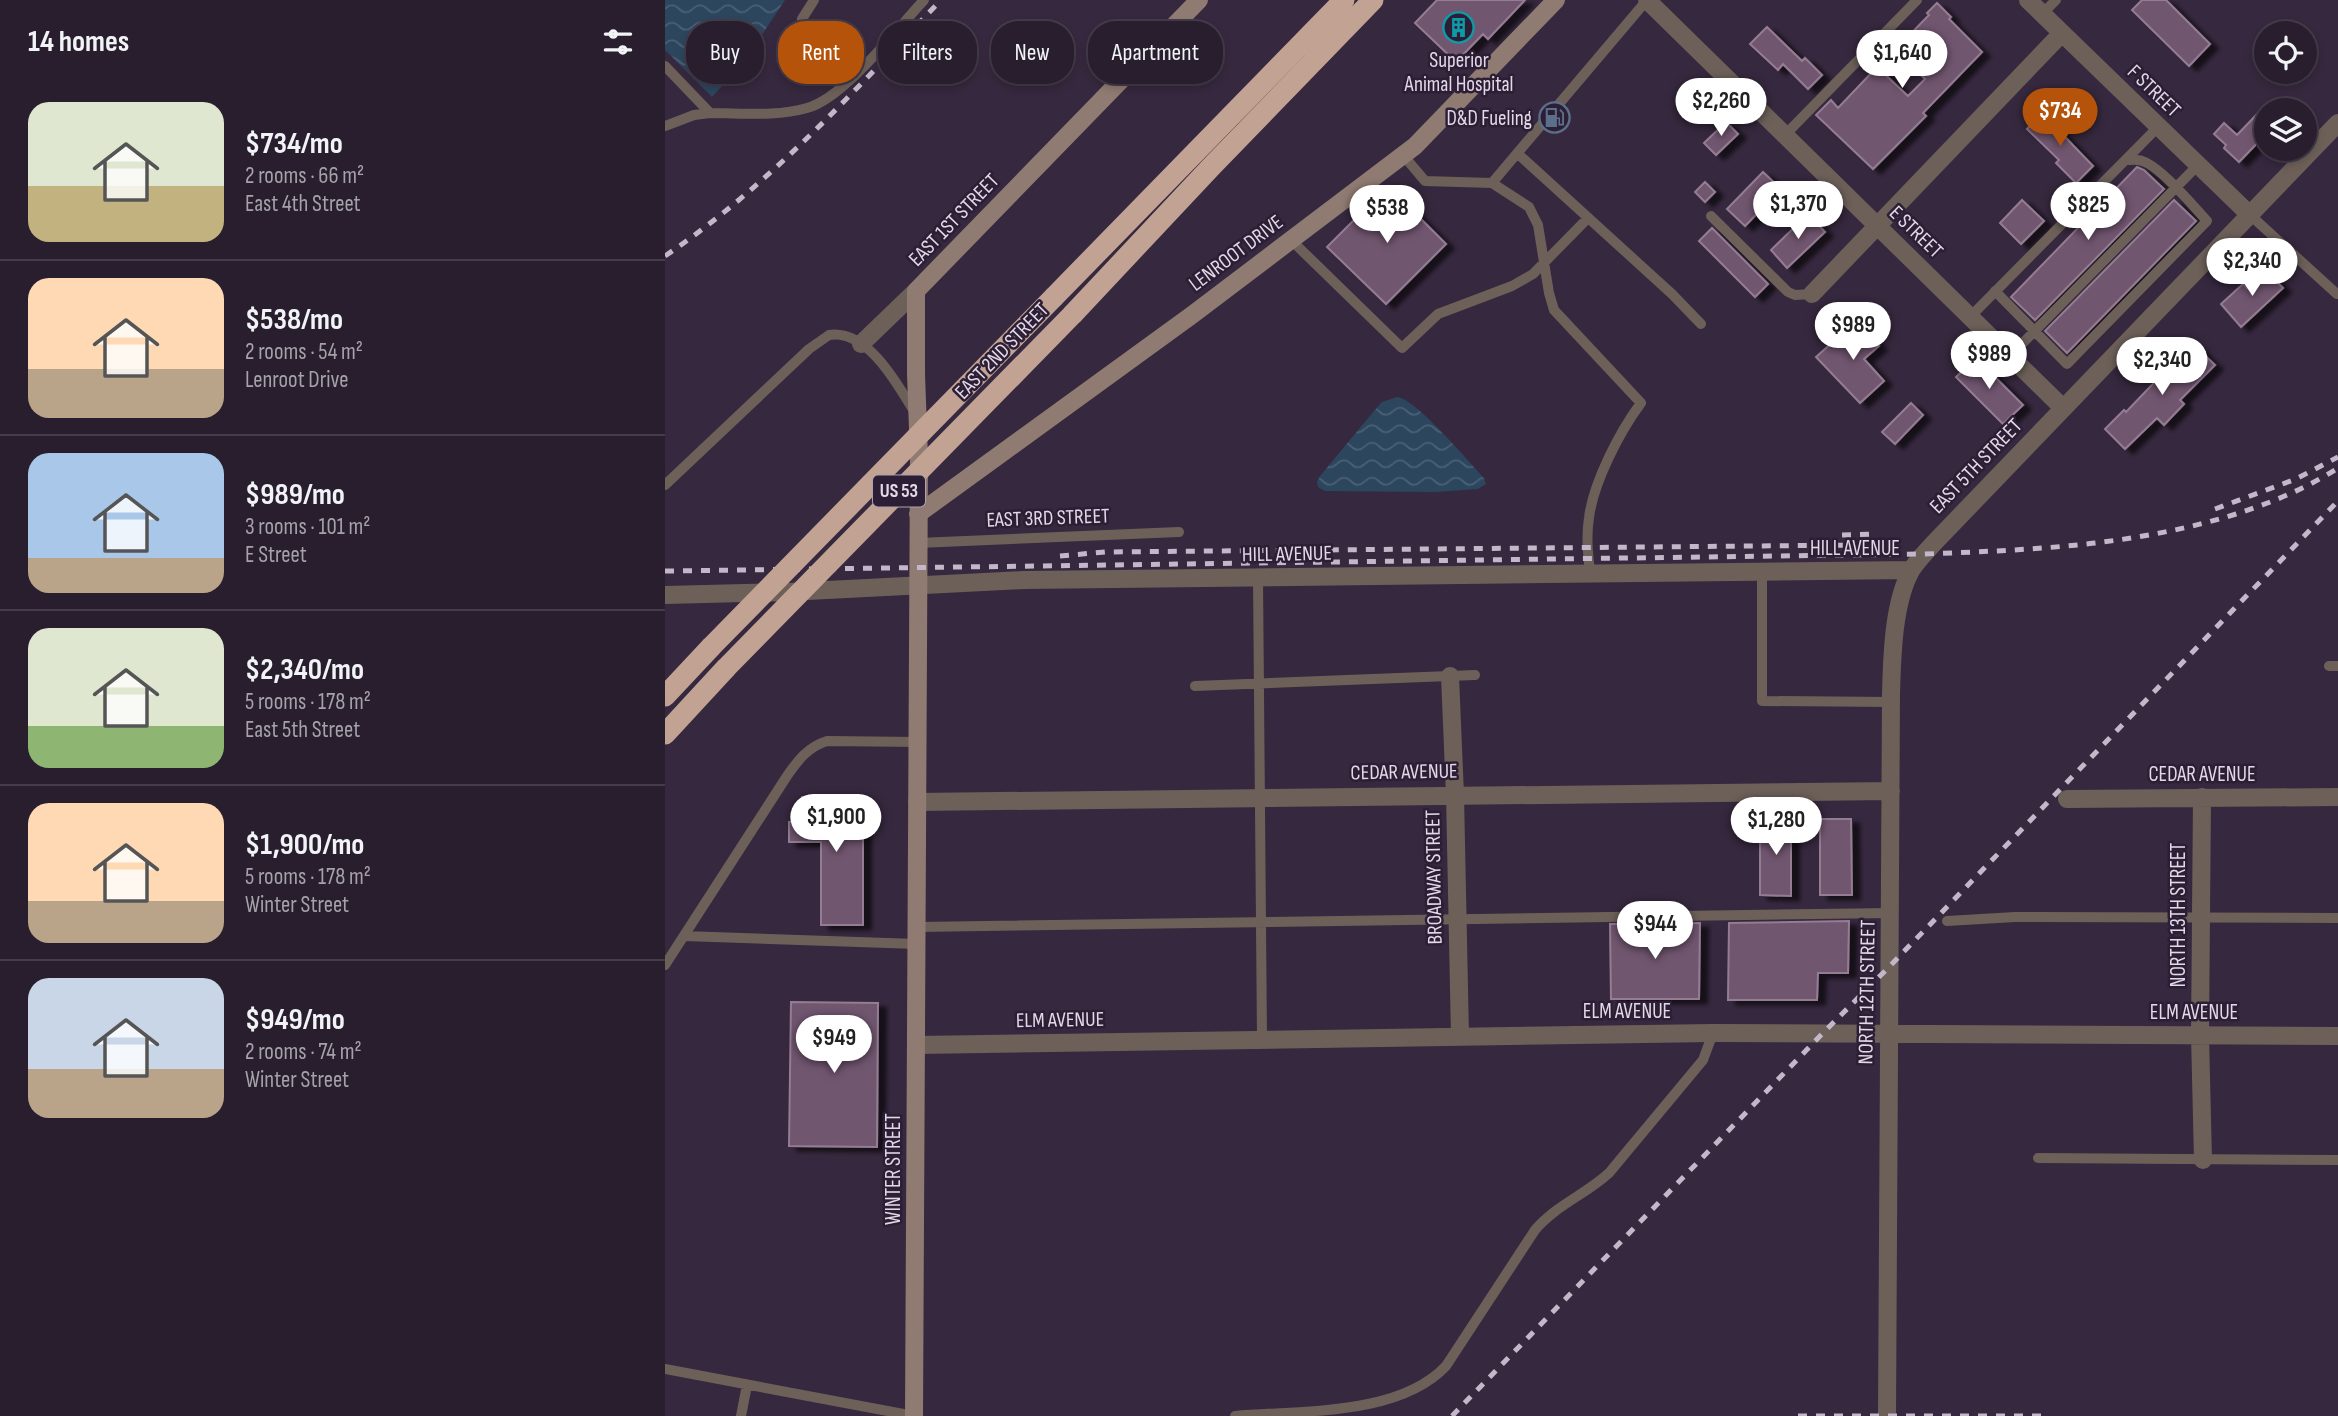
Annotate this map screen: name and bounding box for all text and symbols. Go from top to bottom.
building icon: Superior Animal Hospital [1442,11,1476,45]
chip: Buy [686,21,764,84]
chip: Rent [778,21,864,84]
chip: Filters [878,21,977,84]
chip: New [991,21,1074,84]
chip: Apartment [1088,21,1223,84]
map controls [2254,21,2317,161]
button: locate [2254,21,2317,84]
icon: filters [599,23,637,61]
text: 14 homes [28,24,129,60]
pin: $1,640 [1845,31,1959,90]
text: $1,640 [1872,39,1932,67]
place label: Superior Animal Hospital [1404,48,1513,97]
street label: F STREET [2122,60,2186,123]
pin: $2,260 [1664,78,1778,138]
text: $2,260 [1691,87,1751,115]
pin: $734 [2019,88,2101,148]
text: $734 [2039,97,2081,125]
button: layers [2254,98,2317,161]
fuel station icon: D&D Fueling [1538,101,1572,135]
place label: D&D Fueling [1447,106,1532,131]
text: $734/mo [245,126,343,162]
icon: home [84,130,168,214]
text: 2 rooms · 66 m² [245,162,364,190]
street label: EAST 1ST STREET [904,168,1005,272]
pin: $1,370 [1741,182,1855,241]
pin: $825 [2047,182,2129,242]
pin: $538 [1346,186,1428,245]
text: East 4th Street [245,190,361,218]
text: $1,370 [1769,190,1827,218]
text: $825 [2067,191,2109,219]
text: $538 [1365,194,1409,222]
street label: E STREET [1884,200,1948,264]
street label: LENROOT DRIVE [1184,210,1288,296]
pin: $2,340 [2195,238,2309,298]
text: $2,340 [2222,247,2282,275]
street label: EAST 2ND STREET [950,297,1054,404]
text: $538/mo [245,302,343,338]
pin: $989 [1812,302,1894,362]
icon: home [84,306,168,390]
text: $989 [1831,311,1875,339]
pin: $989 [1948,332,2030,391]
text: 2 rooms · 54 m² [245,338,363,366]
pin: $2,340 [2105,338,2219,397]
text: $989 [1967,340,2011,368]
text: $2,340 [2132,346,2192,374]
text: Lenroot Drive [245,366,349,394]
street label: EAST 5TH STREET [1925,413,2028,519]
road number: US 53 [873,476,925,506]
text: $989/mo [245,477,345,513]
icon: home [84,481,168,565]
street label: EAST 3RD STREET [986,503,1110,533]
text: 3 rooms · 101 m² [245,513,370,541]
street label: HILL AVENUE [1810,536,1900,561]
text: E Street [245,541,307,569]
street label: HILL AVENUE [1242,541,1332,567]
text: $2,340/mo [245,652,364,688]
icon: home [84,656,168,740]
text: 5 rooms · 178 m² [245,688,371,716]
text: East 5th Street [245,716,360,744]
street label: CEDAR AVENUE [1350,759,1458,785]
street label: CEDAR AVENUE [2148,762,2256,787]
pin: $1,900 [779,794,893,854]
pin: $1,280 [1719,798,1833,857]
text: $1,900 [806,803,866,831]
text: $1,280 [1747,806,1805,834]
street label: BROADWAY STREET [1420,809,1448,945]
text: $1,900/mo [245,827,364,863]
icon: home [84,831,168,915]
street label: NORTH 13TH STREET [2166,842,2191,987]
text: 5 rooms · 178 m² [245,863,371,891]
text: Winter Street [245,891,349,919]
pin: $944 [1614,902,1696,961]
text: $944 [1633,910,1677,938]
street label: NORTH 12TH STREET [1853,919,1881,1065]
street label: ELM AVENUE [1583,999,1671,1024]
street label: ELM AVENUE [2150,1000,2238,1025]
text: $949/mo [245,1002,345,1038]
icon: home [84,1006,168,1090]
street label: ELM AVENUE [1016,1007,1104,1033]
pin: $949 [793,1016,875,1075]
text: $949 [812,1024,856,1052]
text: 2 rooms · 74 m² [245,1038,362,1066]
text: Winter Street [245,1066,349,1094]
street label: WINTER STREET [881,1113,906,1225]

